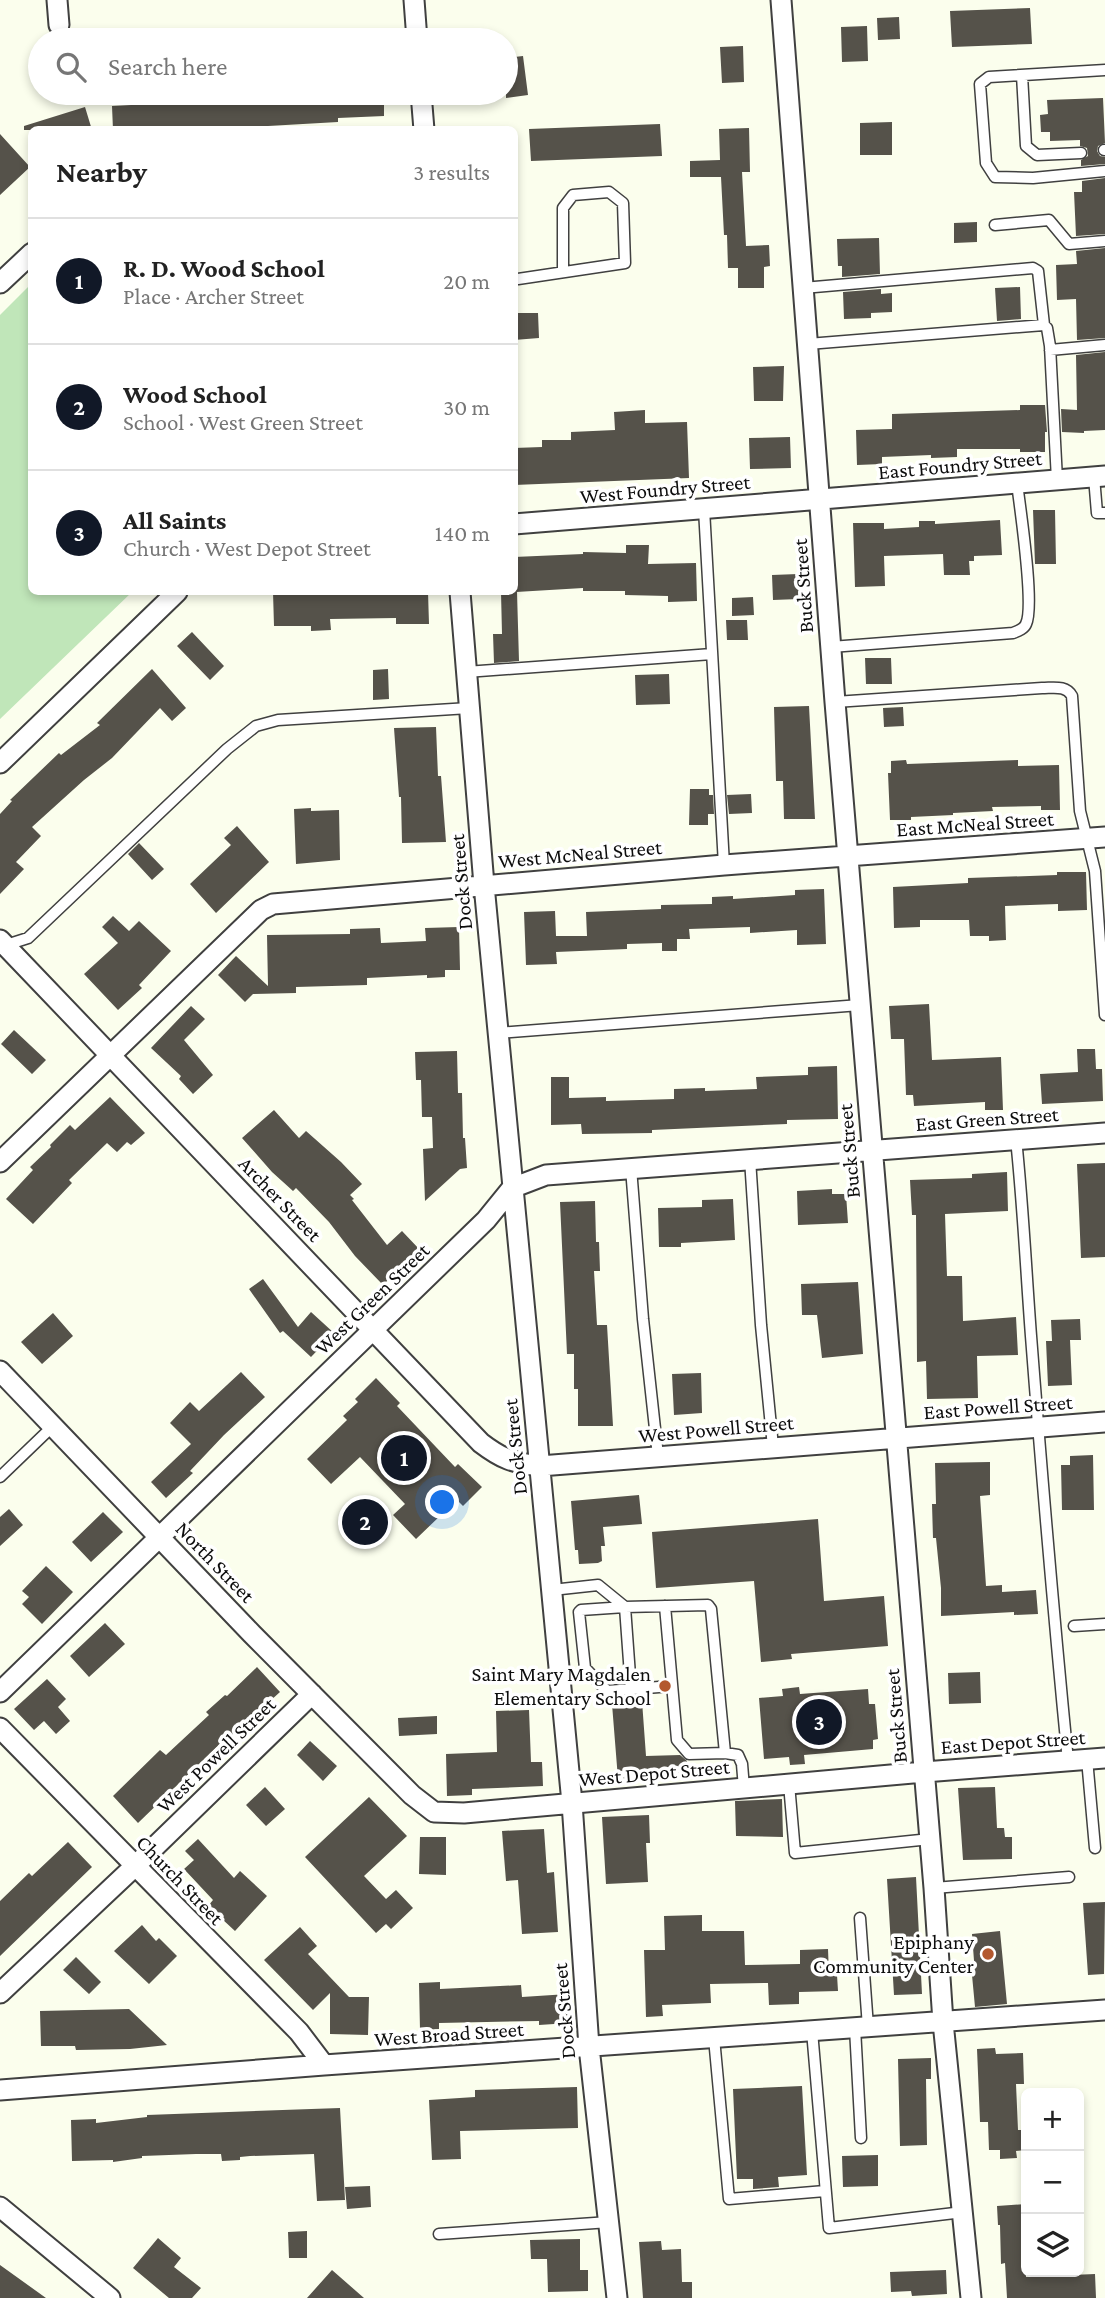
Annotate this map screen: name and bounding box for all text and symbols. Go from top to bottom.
search box [28,28,518,105]
icon: search [52,48,90,86]
text: Search here [108,52,227,81]
text: Nearby [56,155,147,188]
text: 3 results [413,159,490,185]
text: R. D. Wood School [123,254,325,283]
text: 1 [75,268,83,294]
text: 20 m [443,268,490,294]
text: Place · Archer Street [123,283,304,309]
text: Wood School [123,380,267,409]
text: 2 [73,394,85,420]
text: 30 m [443,394,490,420]
text: School · West Green Street [123,409,363,435]
street label: East Foundry Street [877,446,1044,484]
street label: West Foundry Street [579,470,752,508]
text: All Saints [123,506,226,535]
text: 3 [73,520,85,546]
text: 140 m [435,520,490,546]
text: Church · West Depot Street [123,535,371,561]
street label: Buck Street [788,537,818,634]
street label: East McNeal Street [896,806,1056,841]
street label: Dock Street [445,832,477,931]
street label: West McNeal Street [497,835,664,873]
street label: Buck Street [833,1102,865,1199]
street label: East Green Street [915,1102,1060,1136]
street label: Archer Street [234,1152,327,1247]
street label: West Green Street [310,1238,435,1360]
street label: East Powell Street [923,1390,1074,1424]
street label: Dock Street [498,1397,532,1496]
street label: West Powell Street [637,1410,796,1448]
pin: 1 [381,1432,427,1484]
your location [425,1485,459,1519]
pin: 2 [342,1496,388,1548]
street label: North Street [171,1517,260,1608]
place label: Saint Mary Magdalen Elementary School [472,1662,651,1710]
street label: Buck Street [880,1667,912,1764]
marker: Saint Mary Magdalen Elementary School [657,1678,673,1694]
street label: West Powell Street [152,1691,281,1818]
pin: 3 [796,1696,842,1748]
street label: East Depot Street [940,1725,1087,1759]
street label: West Depot Street [577,1754,732,1792]
street label: Church Street [131,1830,229,1930]
place label: Epiphany Community Center [813,1930,975,1978]
marker: Epiphany Community Center [980,1946,996,1962]
street label: Dock Street [548,1961,580,2060]
street label: West Broad Street [374,2017,525,2051]
map controls [1021,2088,1084,2277]
button: + [1021,2088,1084,2151]
button: − [1021,2151,1084,2214]
button: layers [1021,2214,1084,2277]

